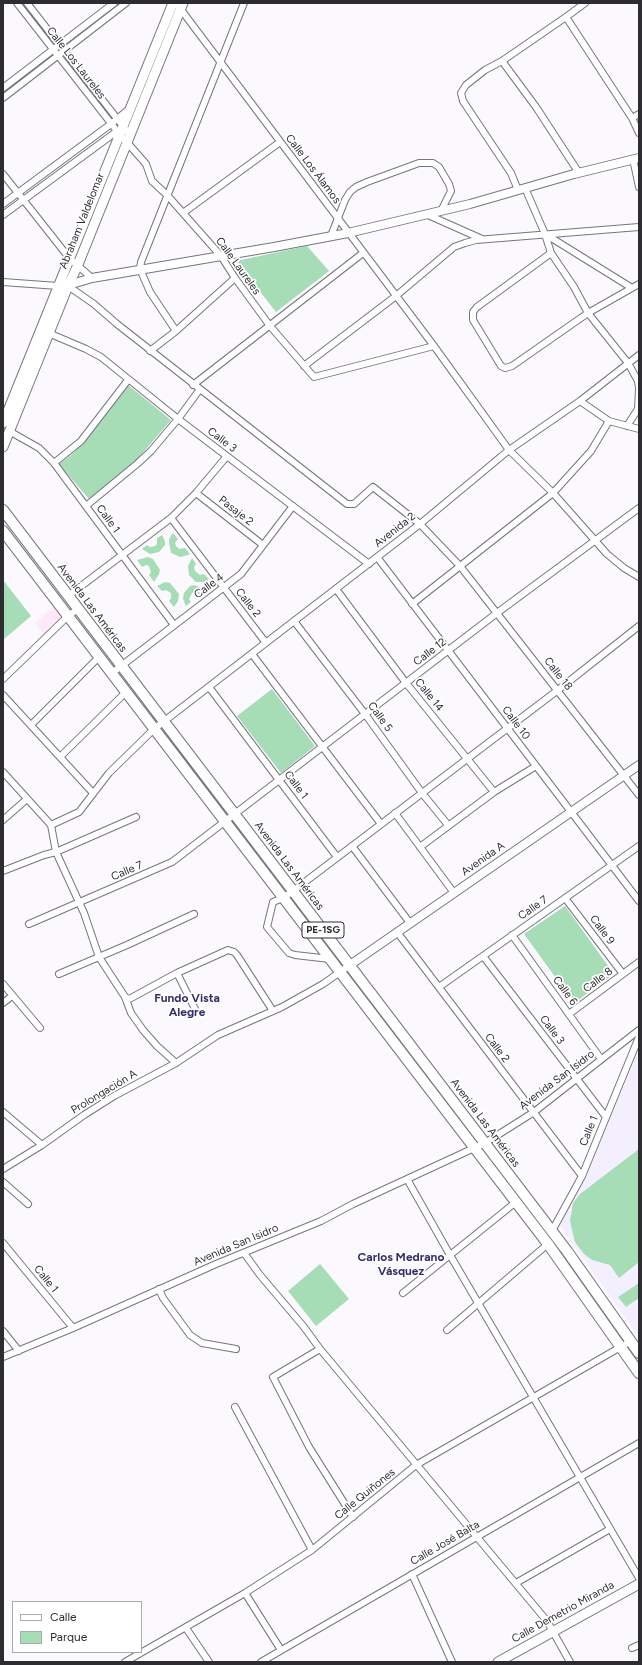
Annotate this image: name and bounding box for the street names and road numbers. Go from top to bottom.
street label: Calle Los Laureles [44,24,108,102]
street label: Calle Los Álamos [283,132,343,206]
street label: Abraham Valdelomar [57,171,107,271]
street label: Calle Laureles [213,235,263,297]
street label: Calle 3 [205,425,239,455]
street label: Pasaje 2 [216,493,256,529]
street label: Calle 1 [93,502,123,536]
street label: Avenida 2 [372,510,418,550]
street label: Avenida Las Américas [54,561,130,655]
street label: Calle 4 [191,571,227,601]
street label: Calle 2 [233,586,263,620]
street label: Calle 12 [411,635,449,669]
street label: Calle 18 [541,655,575,693]
street label: Calle 14 [412,676,446,714]
street label: Calle 5 [365,700,395,734]
street label: Calle 10 [499,704,533,742]
street label: Calle 1 [281,768,311,802]
street label: Avenida Las Américas [251,819,327,913]
street label: Avenida A [459,839,507,879]
street label: Calle 7 [109,858,145,884]
street label: Calle 7 [516,893,550,923]
street label: Calle 9 [587,913,617,947]
road number: PE-1SG [302,922,344,938]
street label: Calle 8 [581,965,615,995]
street label: Calle 6 [550,974,580,1008]
street label: Calle 3 [537,1013,567,1047]
street label: Calle 2 [482,1031,512,1065]
street label: Avenida San Isidro [517,1047,597,1113]
street label: Prolongación A [69,1067,139,1117]
street label: Avenida Las Américas [447,1076,523,1170]
street label: Calle 1 [577,1114,601,1148]
street label: Avenida San Isidro [192,1221,280,1269]
street label: Calle 1 [31,1263,61,1295]
street label: Calle Quiñones [332,1466,398,1522]
street label: Calle José Balta [408,1518,482,1568]
street label: Calle Demetrio Miranda [510,1578,616,1646]

